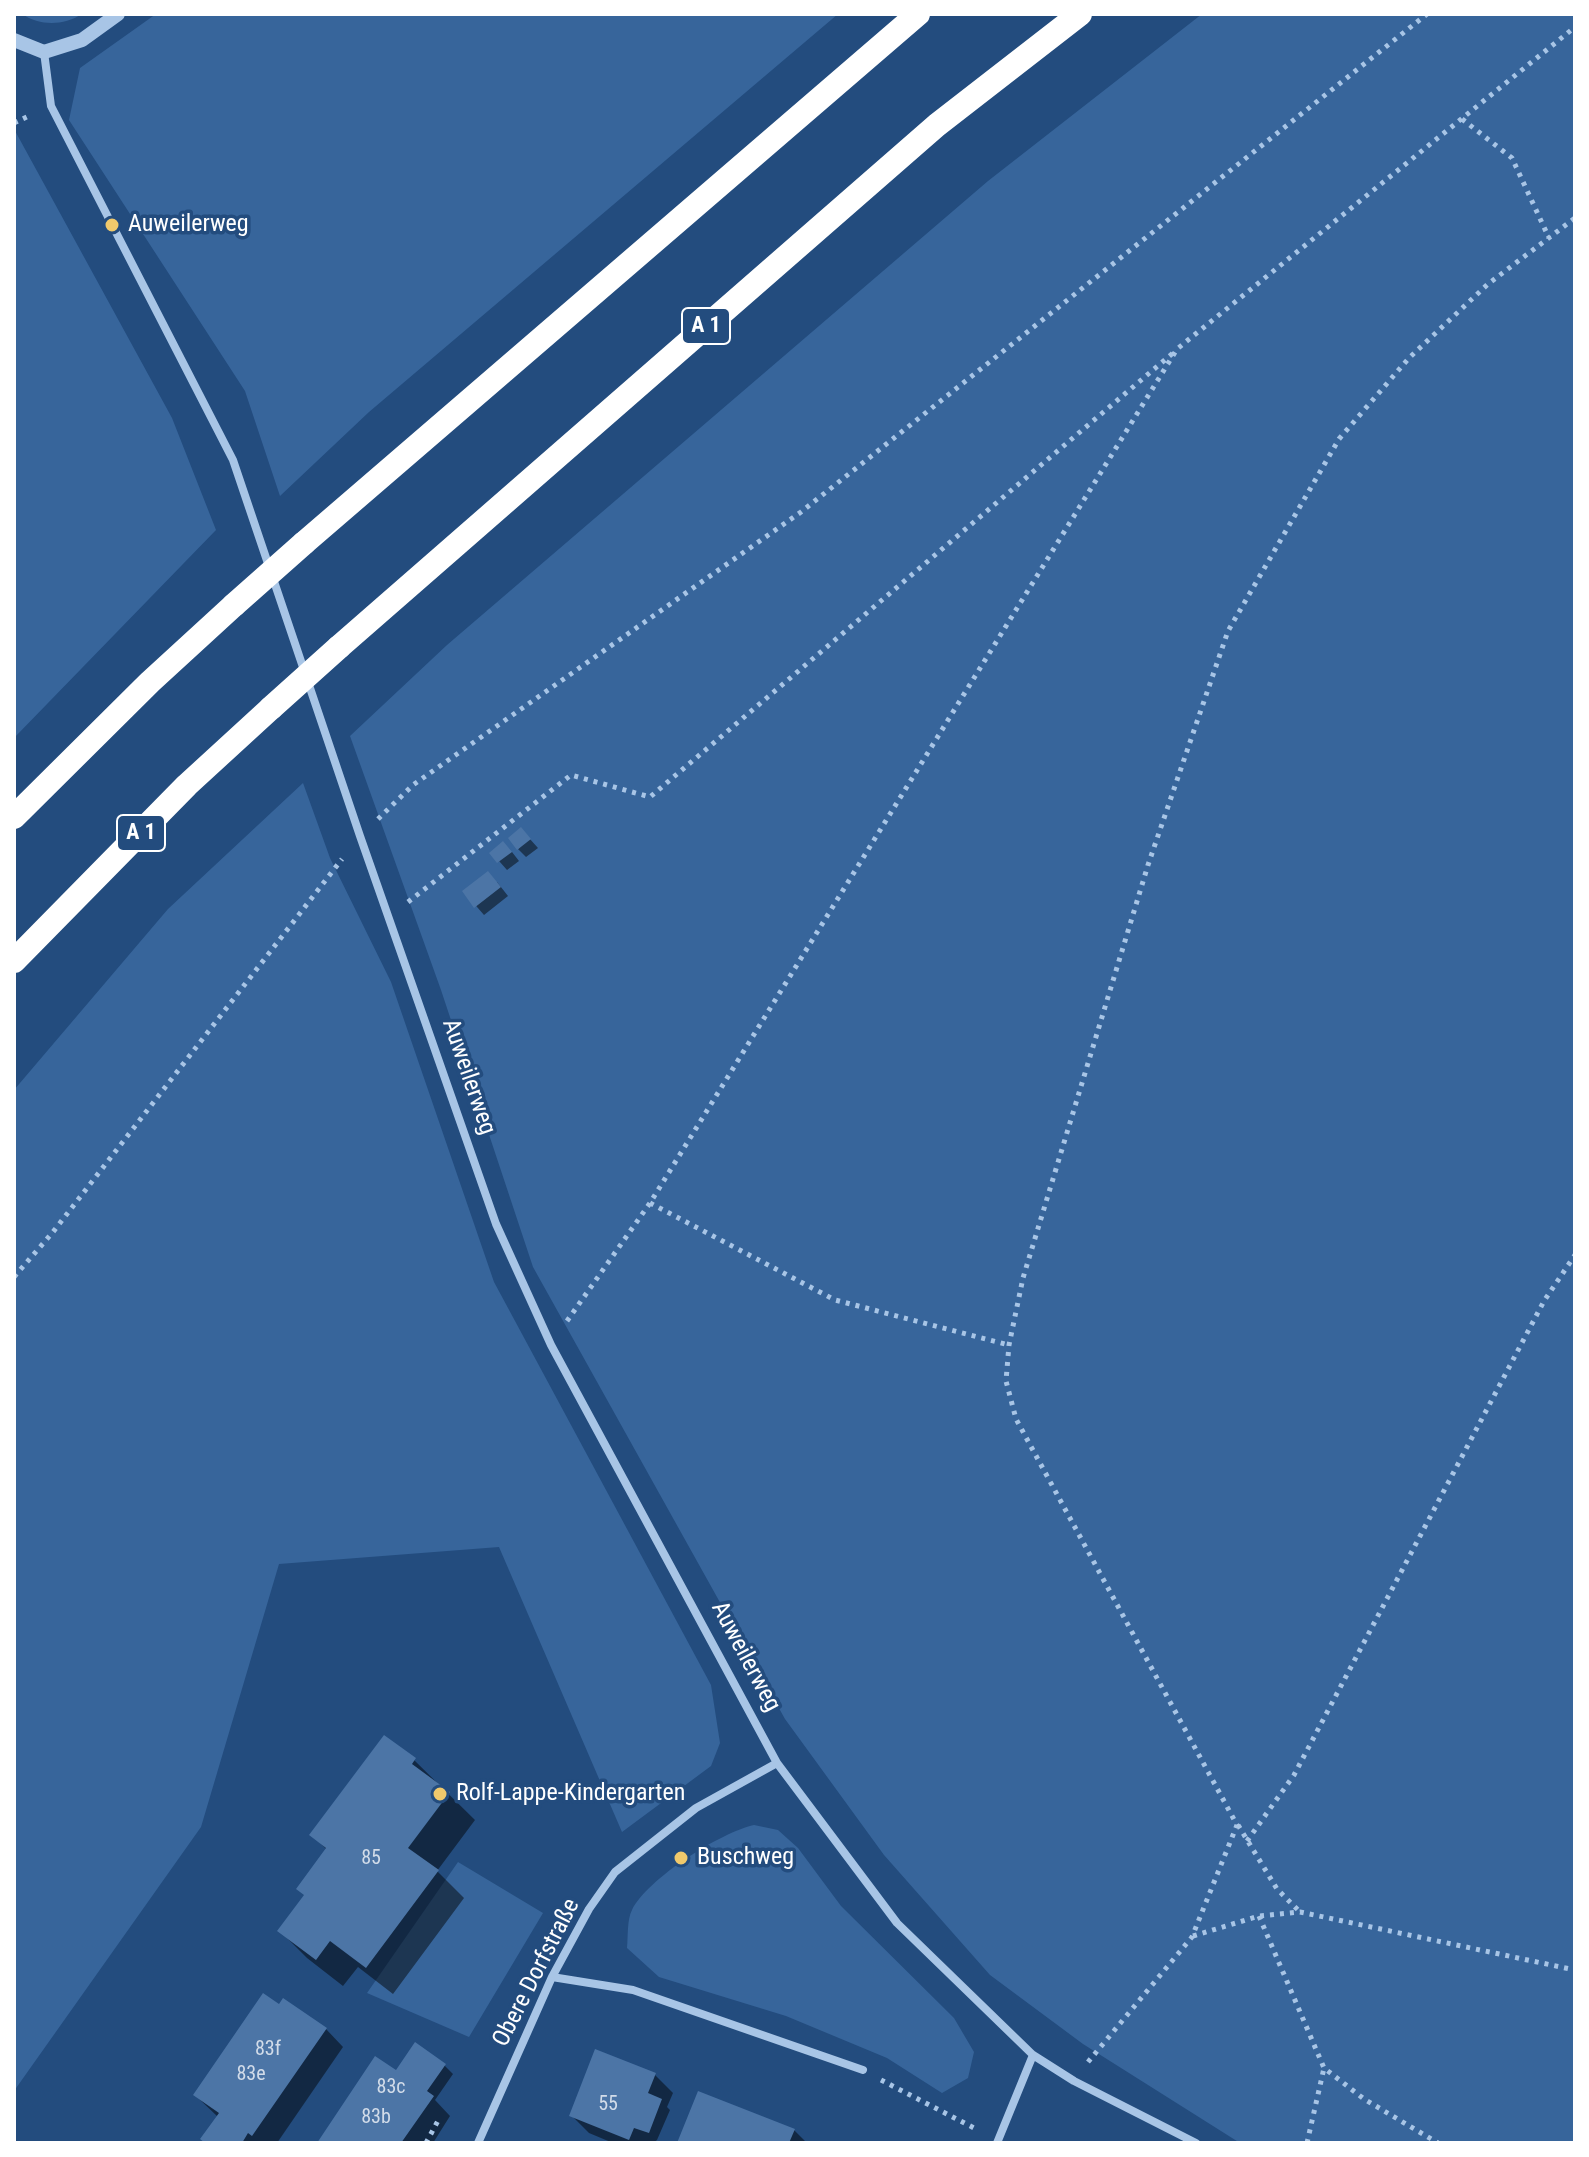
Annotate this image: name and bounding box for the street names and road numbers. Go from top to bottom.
road number: A 1 [682,308,730,344]
road number: A 1 [117,815,165,851]
street label: Auweilerweg [435,1015,501,1139]
street label: Auweilerweg [704,1597,786,1717]
street label: Obere Dorfstraße [487,1894,587,2052]

